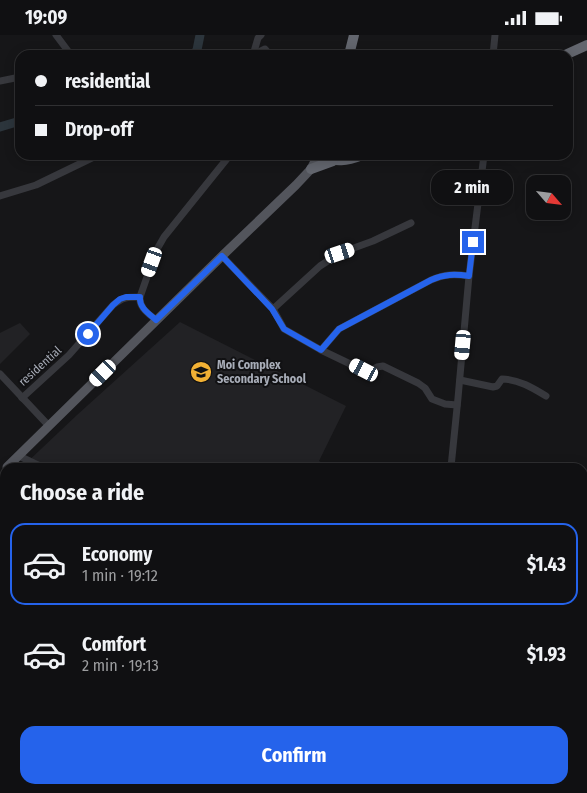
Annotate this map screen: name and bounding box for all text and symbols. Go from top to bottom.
text: 19:09 [25,6,67,29]
text: residential [65,70,150,93]
text: Drop-off [65,118,133,141]
callout: 2 min [432,169,514,205]
north arrow [526,175,571,220]
map controls [526,175,571,220]
text: 2 min [454,178,490,197]
route end [462,231,484,253]
car [323,241,356,265]
car [139,245,164,279]
route start [77,323,99,345]
car [454,329,471,361]
street label: residential [16,343,64,389]
car [87,357,118,389]
car [347,357,380,383]
place label: Moi Complex Secondary School [217,358,307,386]
school or university icon: Moi Complex Secondary School [189,360,213,384]
text: Choose a ride [20,479,144,506]
icon: car [22,542,67,587]
text: Economy [82,543,152,566]
text: $1.43 [527,553,566,576]
text: 1 min · 19:12 [82,566,158,585]
icon: car [22,632,67,677]
text: Comfort [82,633,146,656]
text: $1.93 [527,643,566,666]
text: 2 min · 19:13 [82,656,159,675]
button: Confirm [20,726,568,784]

